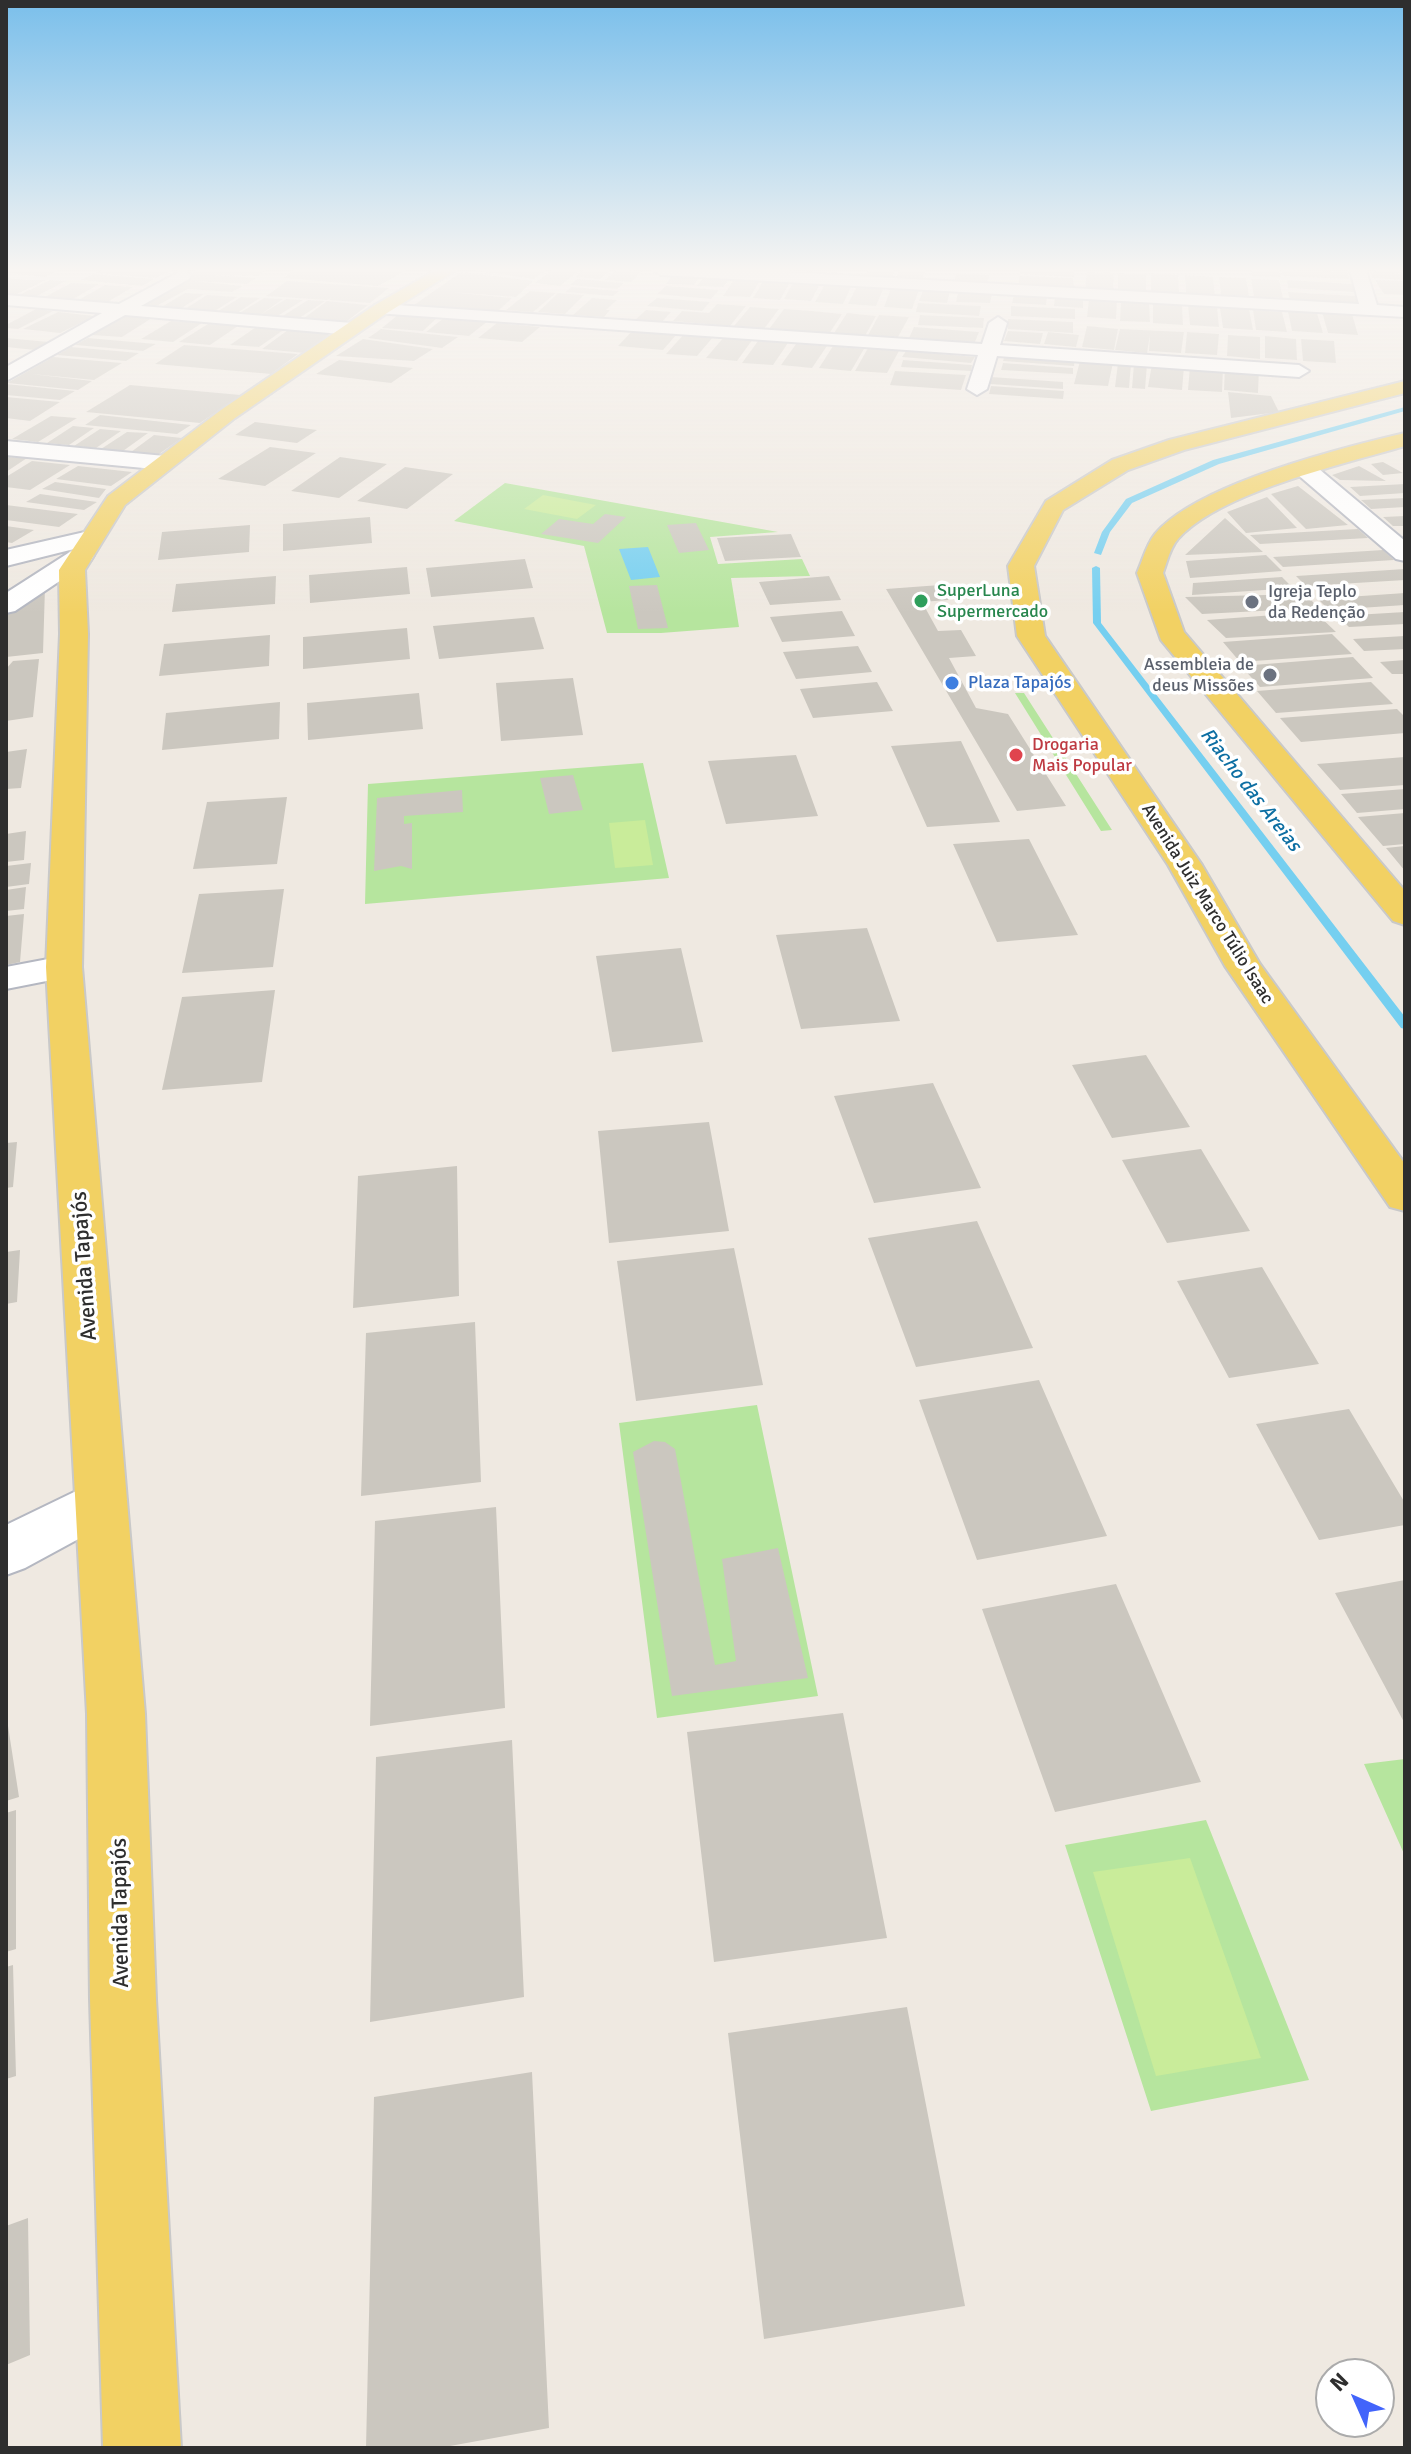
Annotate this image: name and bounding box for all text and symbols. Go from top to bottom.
place label: SuperLuna Supermercado [937,580,1048,622]
place label: Igreja Teplo da Redenção [1268,581,1365,624]
marker: SuperLuna Supermercado [912,592,930,610]
marker: Igreja Teplo da Redenção [1243,593,1261,611]
place label: Assembleia de deus Missões [1144,654,1254,696]
marker: Assembleia de deus Missões [1261,666,1279,684]
place label: Plaza Tapajós [968,672,1071,694]
marker: Plaza Tapajós [943,674,961,692]
water label: Riacho das Areias [1194,723,1306,857]
place label: Drogaria Mais Popular [1032,734,1132,776]
marker: Drogaria Mais Popular [1007,746,1025,764]
street label: Avenida Juiz Marco Túlio Isaac [1136,800,1278,1008]
street label: Avenida Tapajós [67,1190,103,1342]
street label: Avenida Tapajós [106,1838,136,1988]
north arrow [1315,2358,1395,2438]
text: N [1324,2367,1354,2397]

